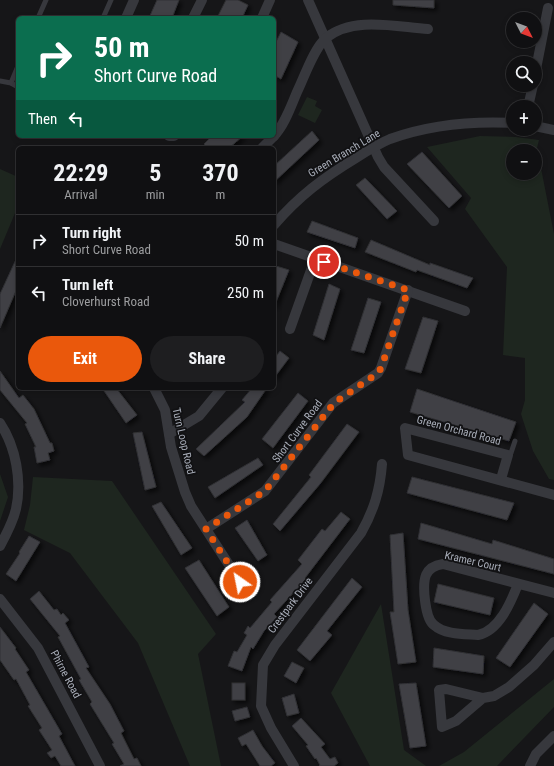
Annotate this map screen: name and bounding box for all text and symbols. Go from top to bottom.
north arrow [506,12,542,48]
map controls [506,12,542,180]
text: 50 m [94,31,150,64]
icon: right [28,32,80,84]
button: search [506,56,542,92]
text: Short Curve Road [94,65,217,86]
button: + [506,100,542,136]
icon: left [65,108,87,130]
text: Then [28,110,57,128]
street label: Green Branch Lane [306,127,383,180]
button: − [506,144,542,180]
text: 22:29 [53,159,108,187]
text: 5 [149,159,161,187]
text: 370 [202,159,239,187]
text: Arrival [64,187,97,202]
text: min [146,187,165,202]
text: m [216,187,225,202]
text: Turn right [62,224,121,242]
icon: right [28,230,50,252]
text: 50 m [234,232,264,250]
text: Short Curve Road [62,242,151,257]
pin [307,245,341,279]
icon: arrive [313,251,335,273]
text: Turn left [62,276,113,294]
icon: left [28,282,50,304]
text: 250 m [227,284,264,302]
text: Cloverhurst Road [62,294,150,309]
button: Exit [28,336,142,382]
button: Share [150,336,264,382]
street label: Short Curve Road [270,397,325,465]
street label: Turn Loop Road [170,406,197,476]
street label: Green Orchard Road [415,413,502,448]
street label: Kramer Court [443,549,502,574]
position arrow [219,561,261,603]
street label: Crestpark Drive [265,575,316,636]
street label: Phirne Road [48,648,84,700]

